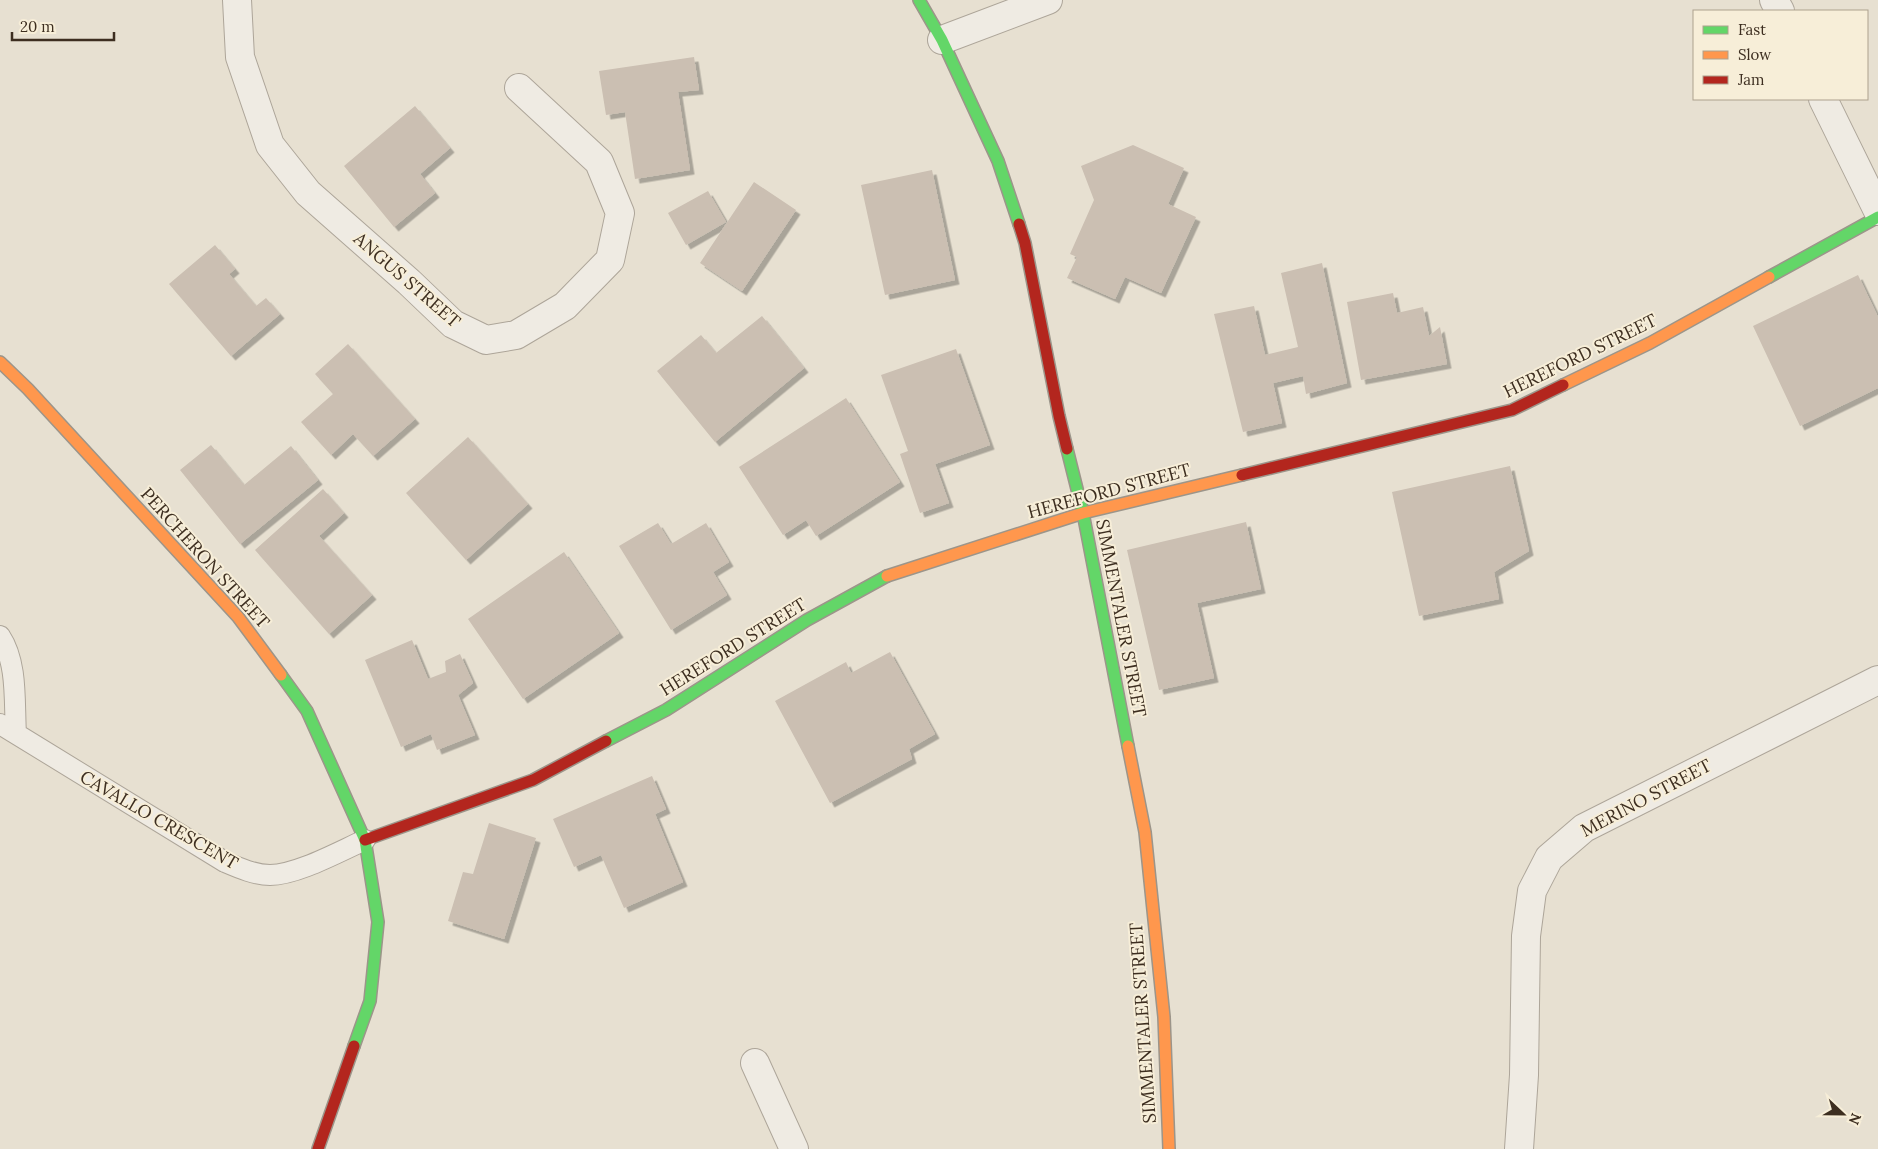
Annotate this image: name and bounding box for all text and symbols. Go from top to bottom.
scale bar [12,10,115,42]
legend [1693,10,1868,100]
text: 20 m [20,17,55,36]
text: Fast [1738,20,1766,39]
text: Slow [1738,45,1771,64]
text: Jam [1737,70,1765,89]
street label: ANGUS STREET [348,226,466,333]
street label: HEREFORD STREET [1499,308,1661,403]
street label: HEREFORD STREET [1025,458,1193,523]
street label: PERCHERON STREET [136,482,275,633]
street label: SIMMENTALER STREET [1091,517,1152,719]
street label: HEREFORD STREET [655,592,810,701]
street label: MERINO STREET [1577,753,1715,842]
street label: CAVALLO CRESCENT [76,765,243,875]
street label: SIMMENTALER STREET [1124,921,1161,1124]
north arrow [1818,1089,1868,1139]
text: N [1845,1110,1865,1127]

